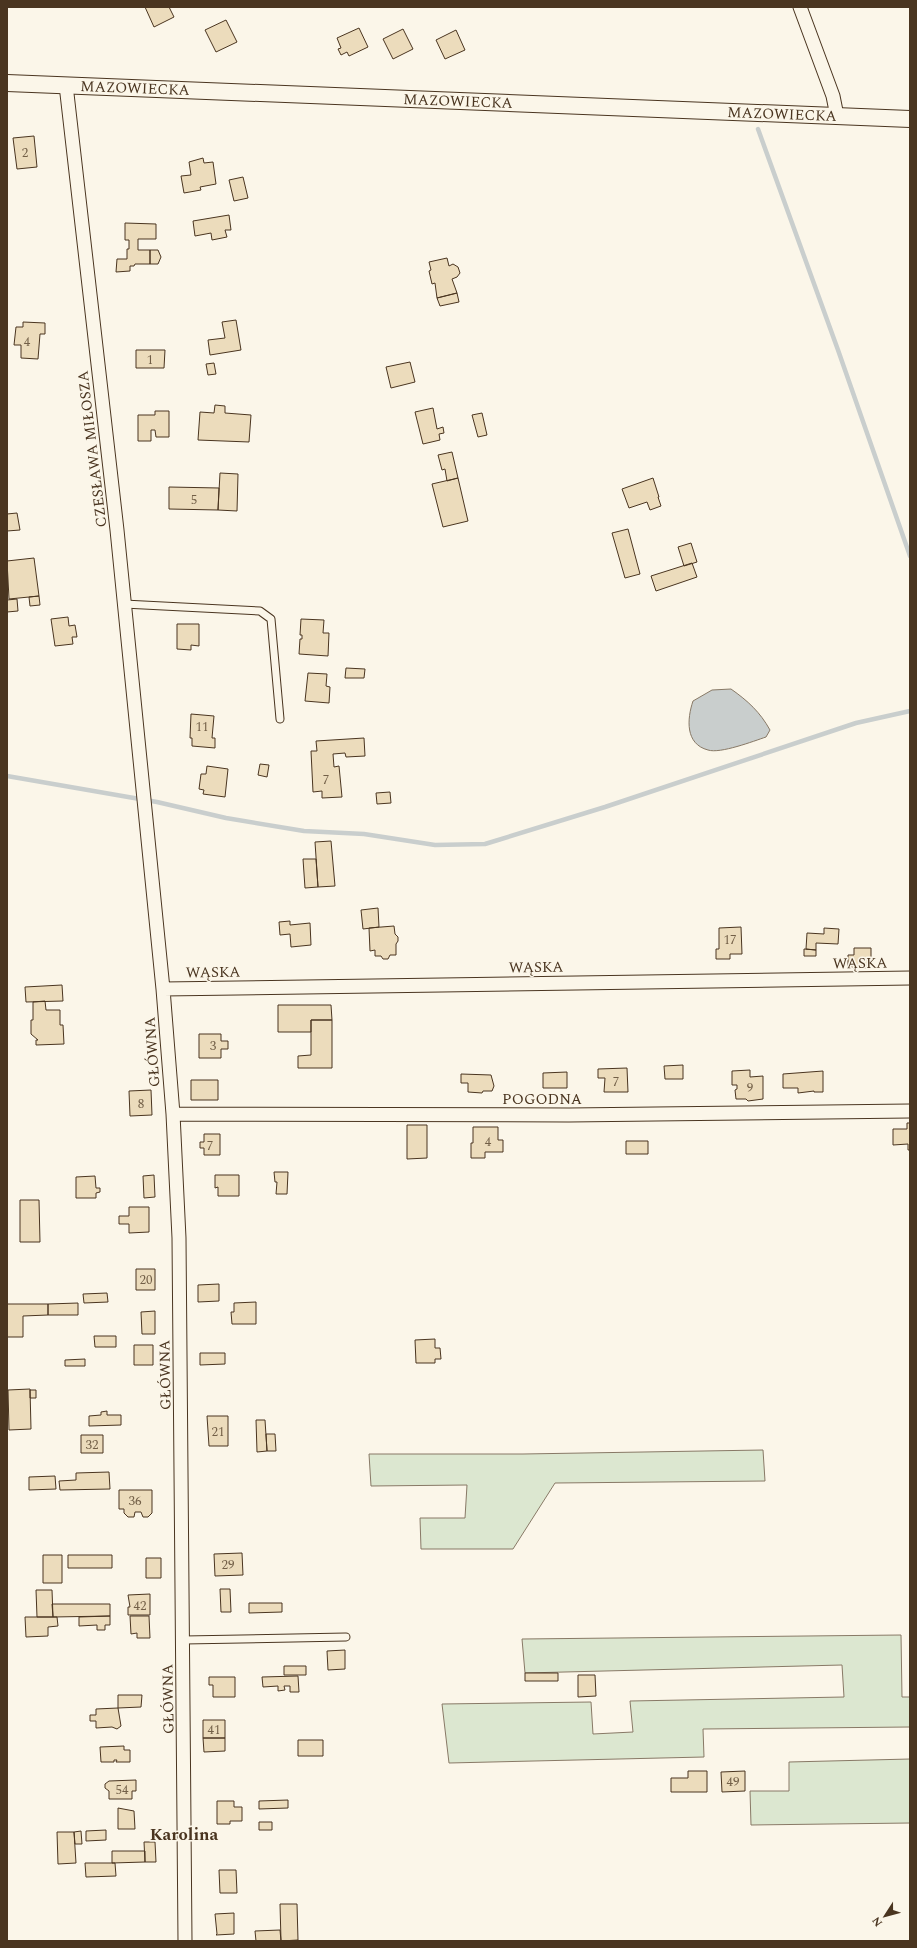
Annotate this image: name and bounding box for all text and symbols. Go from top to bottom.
street label: MAZOWIECKA [80,75,190,102]
street label: MAZOWIECKA [403,88,513,115]
street label: MAZOWIECKA [727,101,837,128]
house number: 2 [22,143,28,163]
house number: 4 [24,332,31,352]
house number: 1 [147,350,153,370]
street label: CZESŁAWA MIŁOSZA [71,369,114,529]
house number: 5 [191,490,197,510]
house number: 11 [196,717,209,737]
house number: 7 [323,770,329,790]
house number: 17 [724,930,737,950]
street label: WĄSKA [832,952,888,975]
street label: WĄSKA [508,956,564,979]
street label: WĄSKA [185,961,241,984]
street label: GŁÓWNA [139,1016,166,1088]
house number: 3 [210,1036,217,1056]
house number: 7 [613,1072,619,1092]
house number: 9 [747,1078,754,1098]
street label: POGODNA [502,1088,582,1111]
house number: 8 [138,1094,144,1114]
house number: 4 [485,1132,492,1152]
house number: 7 [207,1136,213,1156]
house number: 20 [140,1270,153,1290]
street label: GŁÓWNA [153,1340,178,1410]
house number: 21 [212,1422,225,1442]
house number: 32 [86,1435,99,1455]
house number: 36 [129,1491,142,1511]
house number: 29 [222,1555,235,1575]
house number: 42 [134,1596,147,1616]
street label: GŁÓWNA [156,1664,181,1734]
house number: 41 [208,1720,221,1740]
house number: 49 [727,1772,740,1792]
house number: 54 [116,1780,129,1800]
district label: Karolina [150,1822,219,1848]
north arrow [865,1896,905,1936]
text: N [868,1913,887,1930]

